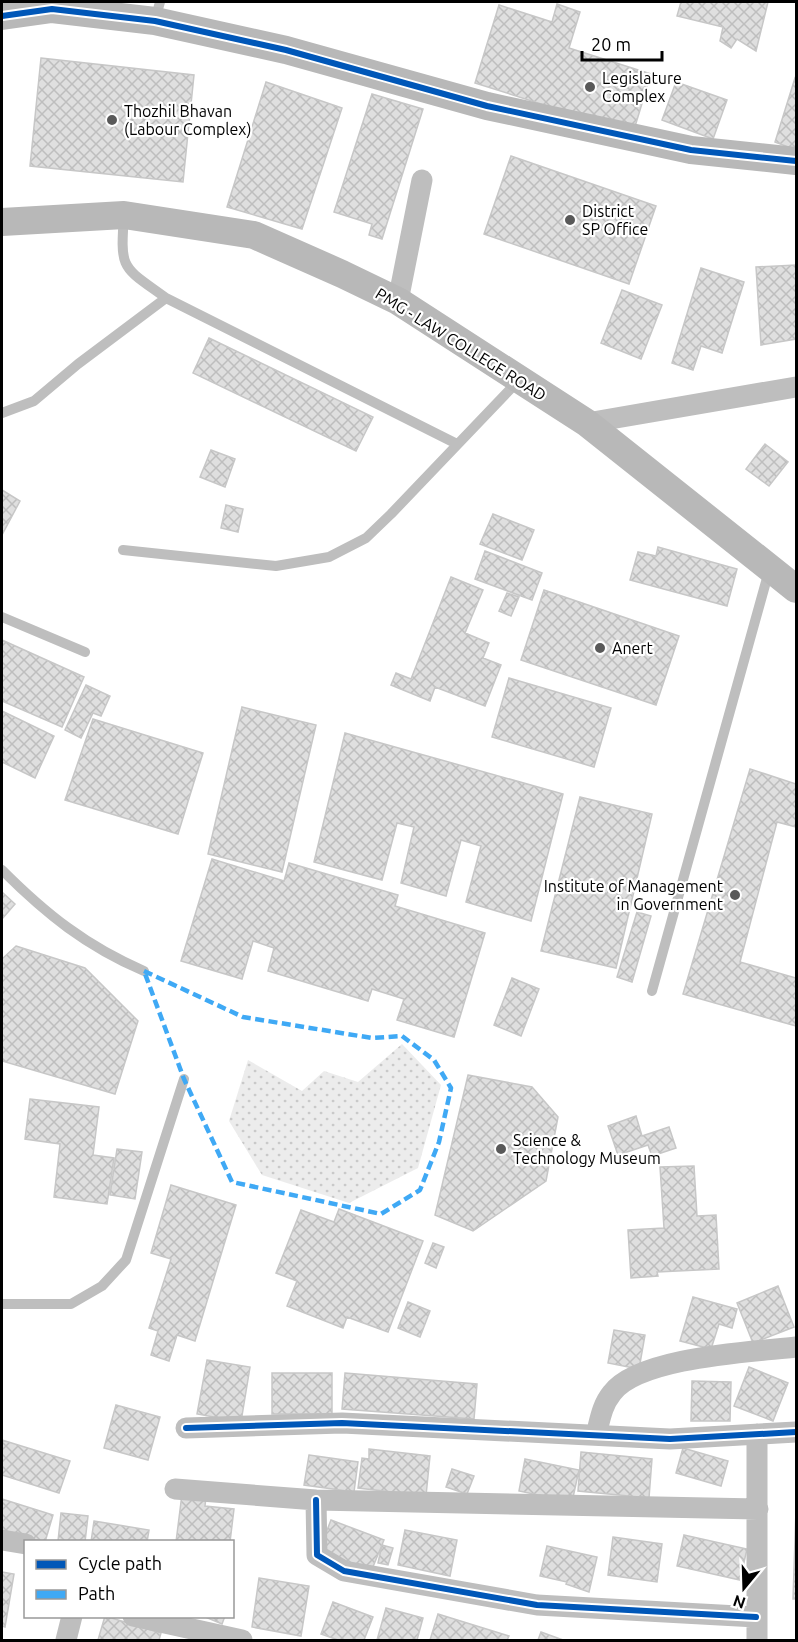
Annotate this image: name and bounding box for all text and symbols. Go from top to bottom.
scale bar [582,24,662,62]
text: 20 m [591,34,631,54]
place label: Legislature Complex [602,69,682,105]
marker: Legislature Complex [583,80,597,94]
place label: Thozhil Bhavan (Labour Complex) [124,102,251,139]
marker: Thozhil Bhavan (Labour Complex) [105,113,119,127]
place label: District SP Office [582,202,648,238]
marker: District SP Office [563,213,577,227]
street label: PMG - LAW COLLEGE ROAD [372,284,550,404]
place label: Anert [612,639,653,657]
marker: Anert [593,641,607,655]
place label: Institute of Management in Government [544,877,724,913]
marker: Institute of Management in Government [728,888,742,902]
place label: Science & Technology Museum [513,1131,661,1167]
marker: Science & Technology Museum [494,1142,508,1156]
legend [24,1540,234,1618]
text: Cycle path [78,1553,162,1573]
north arrow [714,1558,774,1618]
text: Path [78,1583,115,1603]
text: N [731,1592,748,1613]

